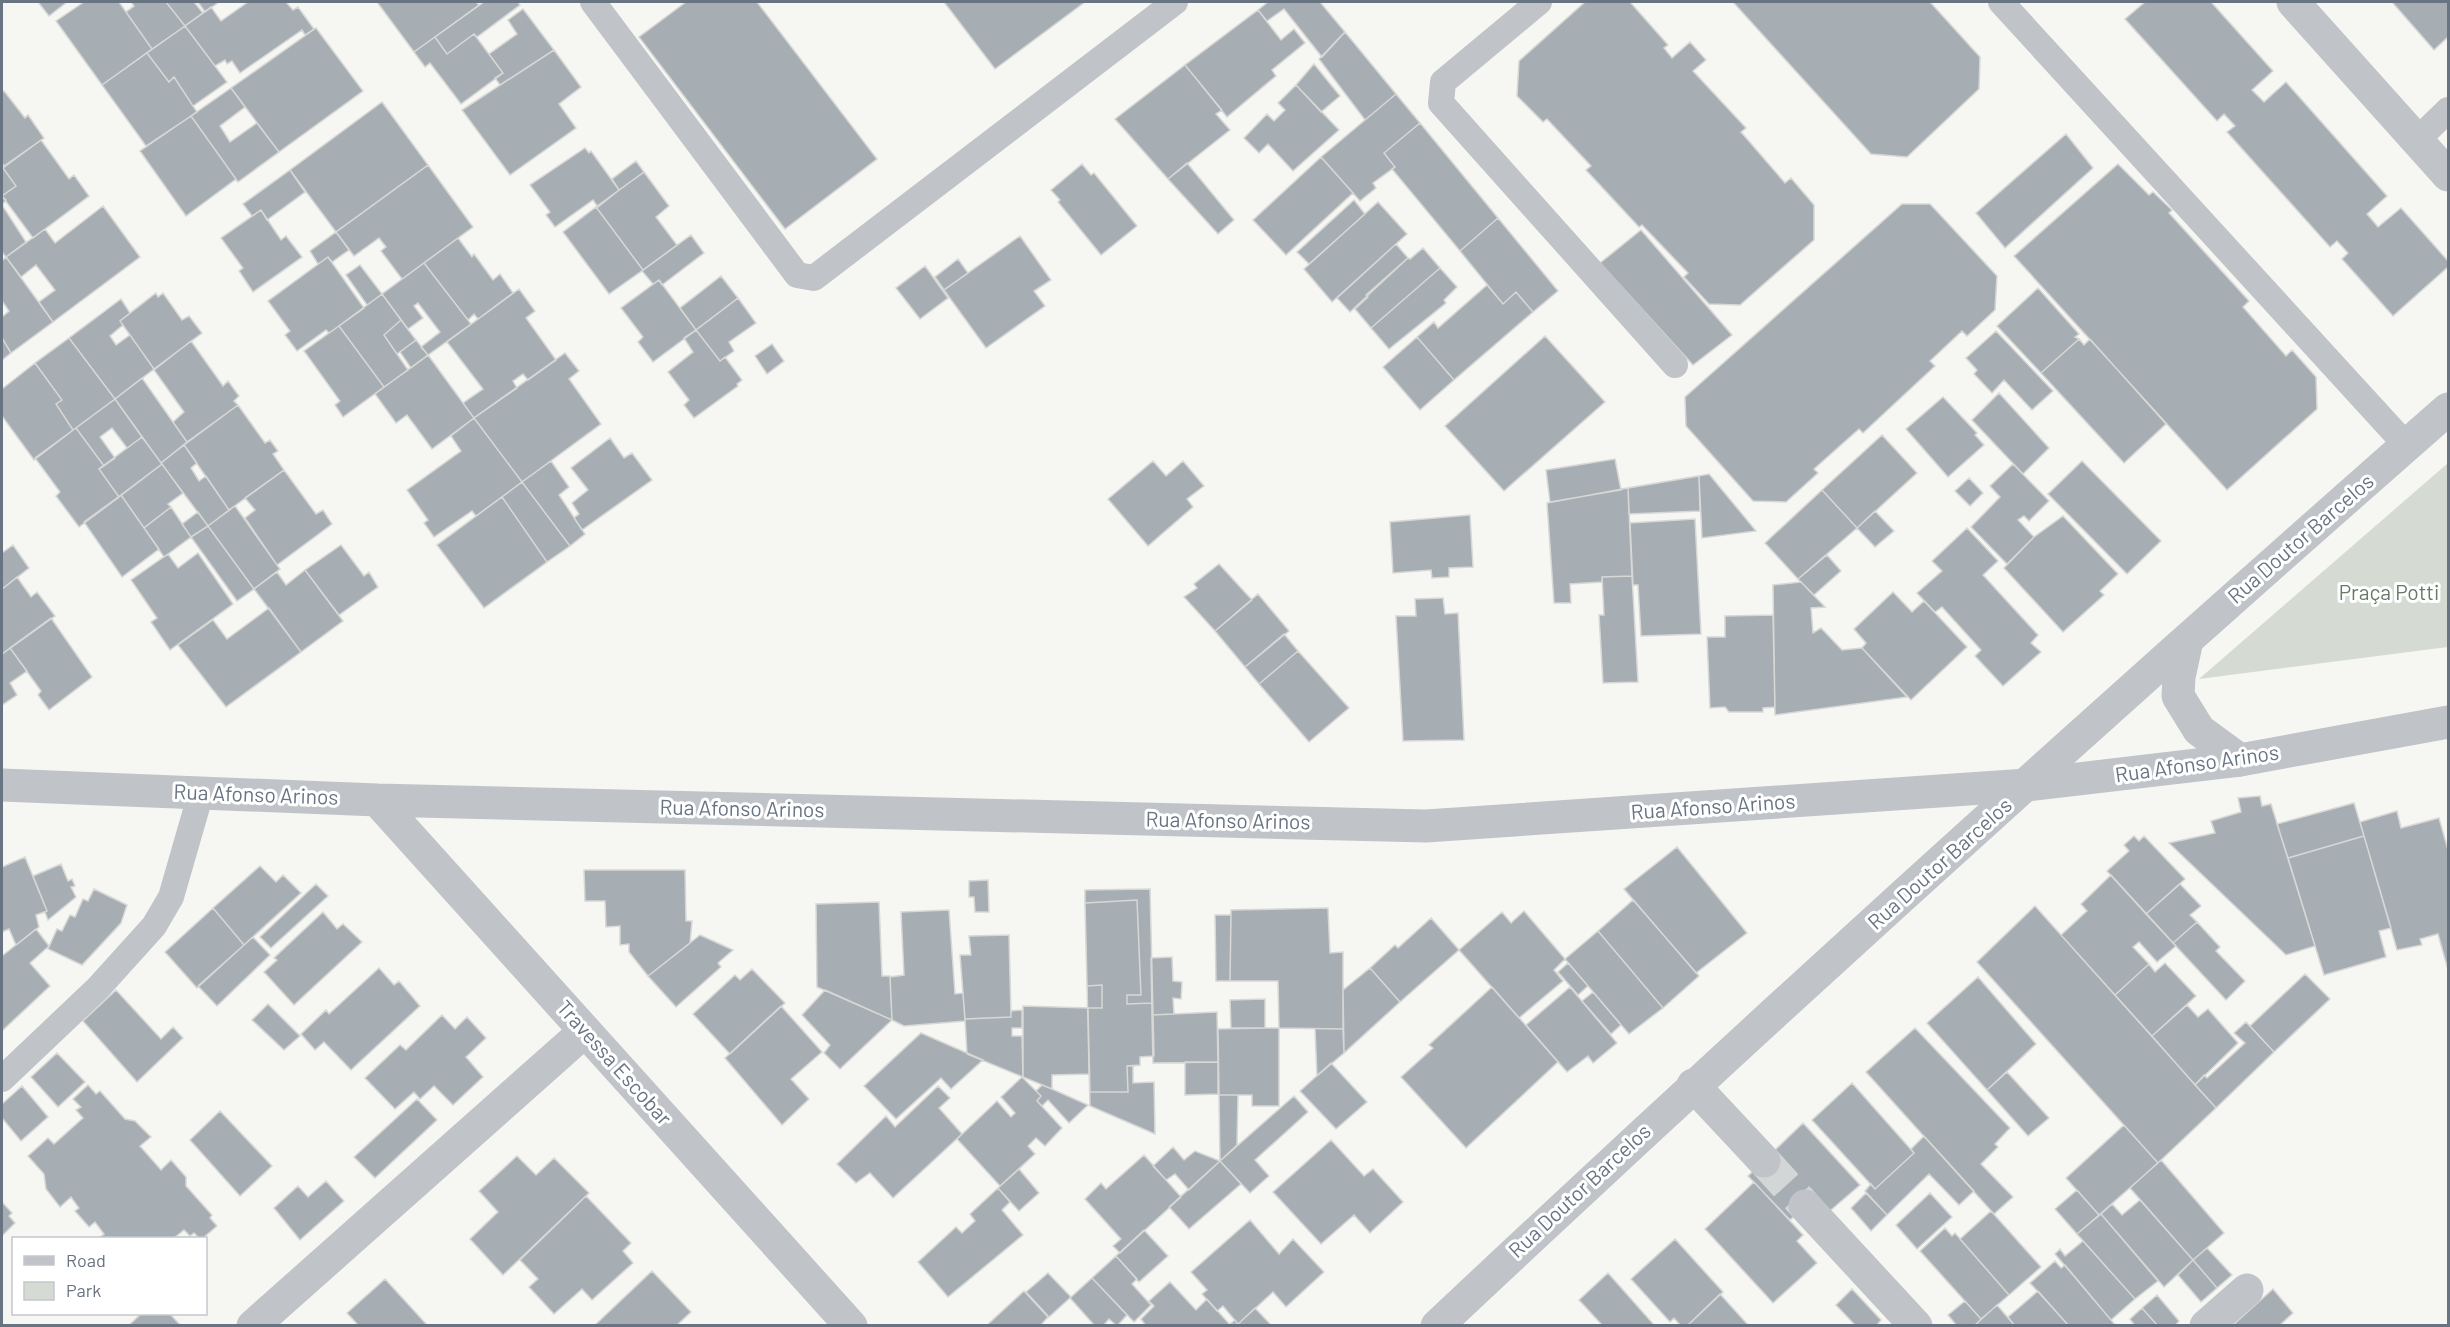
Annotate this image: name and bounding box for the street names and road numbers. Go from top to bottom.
street label: Rua Doutor Barcelos [2222,468,2378,608]
street label: Rua Afonso Arinos [2113,739,2280,786]
street label: Rua Afonso Arinos [173,778,339,809]
street label: Rua Afonso Arinos [1630,787,1796,824]
street label: Rua Doutor Barcelos [1862,792,2016,934]
street label: Rua Afonso Arinos [659,794,825,821]
street label: Rua Afonso Arinos [1145,806,1311,833]
street label: Travessa Escobar [552,994,678,1130]
street label: Rua Doutor Barcelos [1503,1118,1655,1262]

